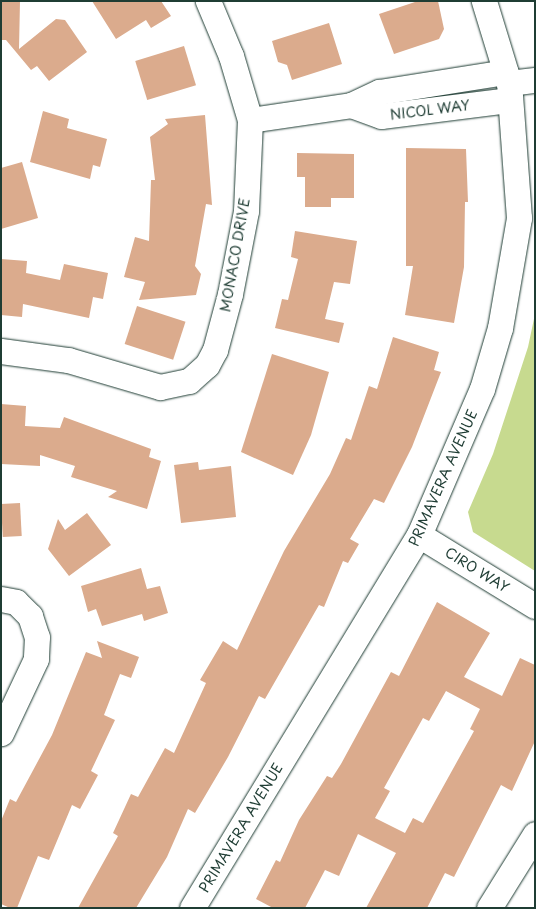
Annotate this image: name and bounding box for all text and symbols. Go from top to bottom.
street label: NICOL WAY [388,97,472,123]
street label: MONACO DRIVE [217,197,253,313]
street label: PRIMAVERA AVENUE [405,407,481,549]
street label: CIRO WAY [442,544,512,596]
street label: PRIMAVERA AVENUE [196,760,286,896]

